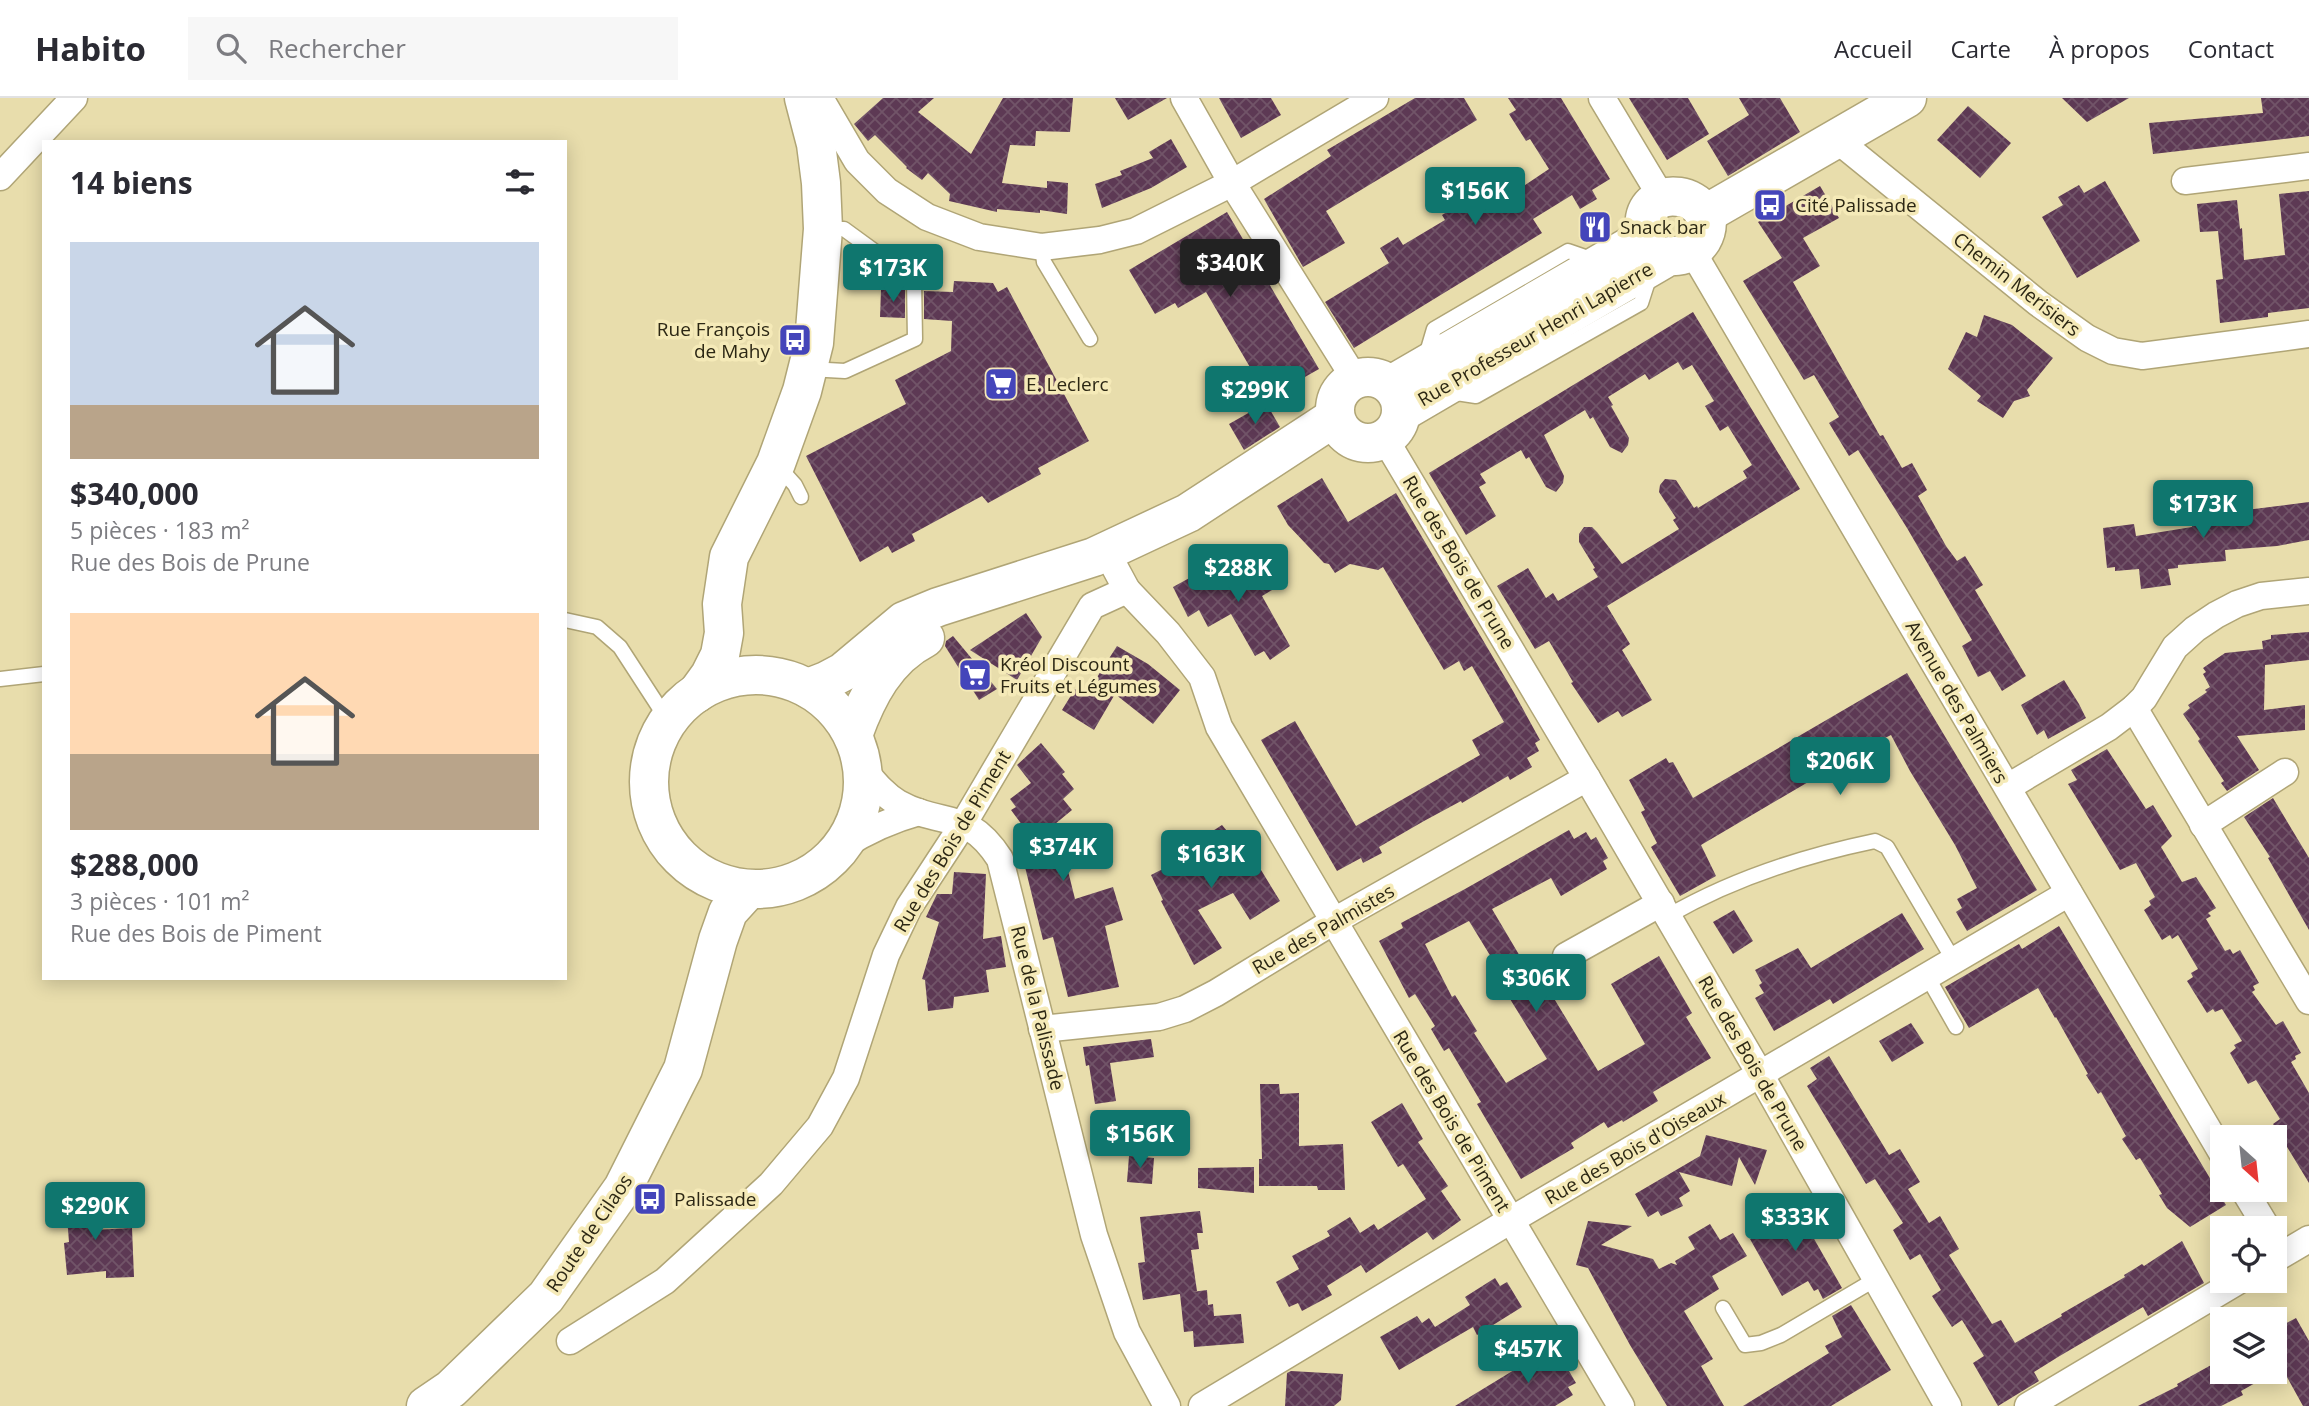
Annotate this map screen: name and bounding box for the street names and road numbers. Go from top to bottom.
street label: Chemin Merisiers [1948,226,2086,342]
street label: Rue Professeur Henri Lapierre [1413,256,1657,412]
street label: Rue des Bois de Prune [1397,470,1521,654]
street label: Avenue des Palmiers [1900,616,2014,788]
street label: Rue des Bois de Piment [887,745,1017,937]
street label: Rue des Palmistes [1247,878,1399,980]
street label: Rue de la Palissade [1005,923,1071,1093]
street label: Rue des Bois de Prune [1692,971,1814,1155]
street label: Rue des Bois de Piment [1387,1025,1517,1217]
street label: Rue des Bois d'Oiseaux [1540,1085,1730,1211]
street label: Route de Cilaos [540,1169,638,1297]

